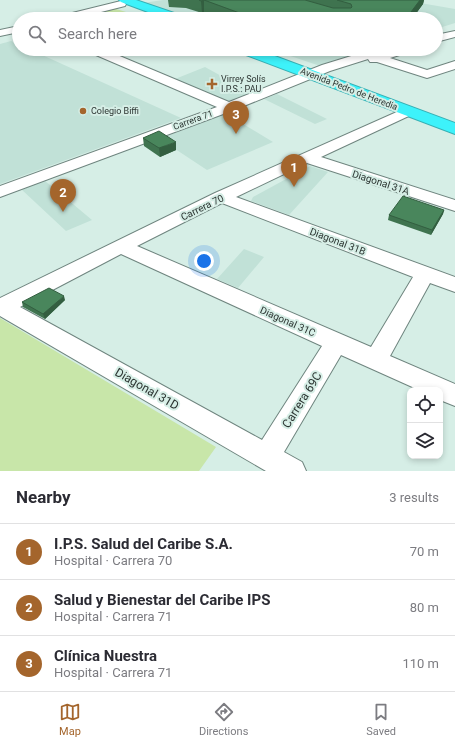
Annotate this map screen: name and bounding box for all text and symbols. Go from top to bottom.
search box [12,12,443,56]
icon: search [26,23,48,45]
text: Search here [58,25,137,43]
street label: Avenida Pedro de Heredia [299,66,399,112]
place label: Virrey Solís I.P.S.: PAU [221,74,266,94]
marker: Virrey Solís I.P.S.: PAU [206,78,218,90]
pin: 3 [223,101,249,134]
marker: Colegio Biffi [78,106,88,116]
place label: Colegio Biffi [91,106,139,116]
street label: Carrera 71 [172,108,214,132]
pin: 1 [281,154,307,187]
street label: Diagonal 31A [351,168,411,197]
pin: 2 [50,179,76,212]
street label: Carrera 70 [179,192,226,223]
street label: Diagonal 31B [308,226,367,257]
your location [194,251,214,271]
street label: Diagonal 31C [258,304,318,339]
street label: Diagonal 31D [113,365,181,413]
street label: Carrera 69C [279,369,325,431]
map controls [407,387,443,459]
button: locate [407,387,443,423]
button: layers [407,423,443,459]
text: Nearby [16,487,71,507]
text: 3 results [389,490,439,505]
text: I.P.S. Salud del Caribe S.A. [54,535,233,553]
text: 1 [25,544,33,559]
text: 70 m [410,544,439,559]
text: Hospital · Carrera 70 [54,553,172,568]
text: Salud y Bienestar del Caribe IPS [54,591,270,609]
text: 2 [25,600,33,615]
text: 80 m [410,600,439,615]
text: Hospital · Carrera 71 [54,609,172,624]
text: Clínica Nuestra [54,647,157,665]
text: 3 [25,656,33,671]
text: 110 m [402,656,439,671]
text: Hospital · Carrera 71 [54,665,172,680]
tab: Map [59,701,81,738]
tab: Directions [199,701,248,738]
tab: Saved [366,701,396,738]

